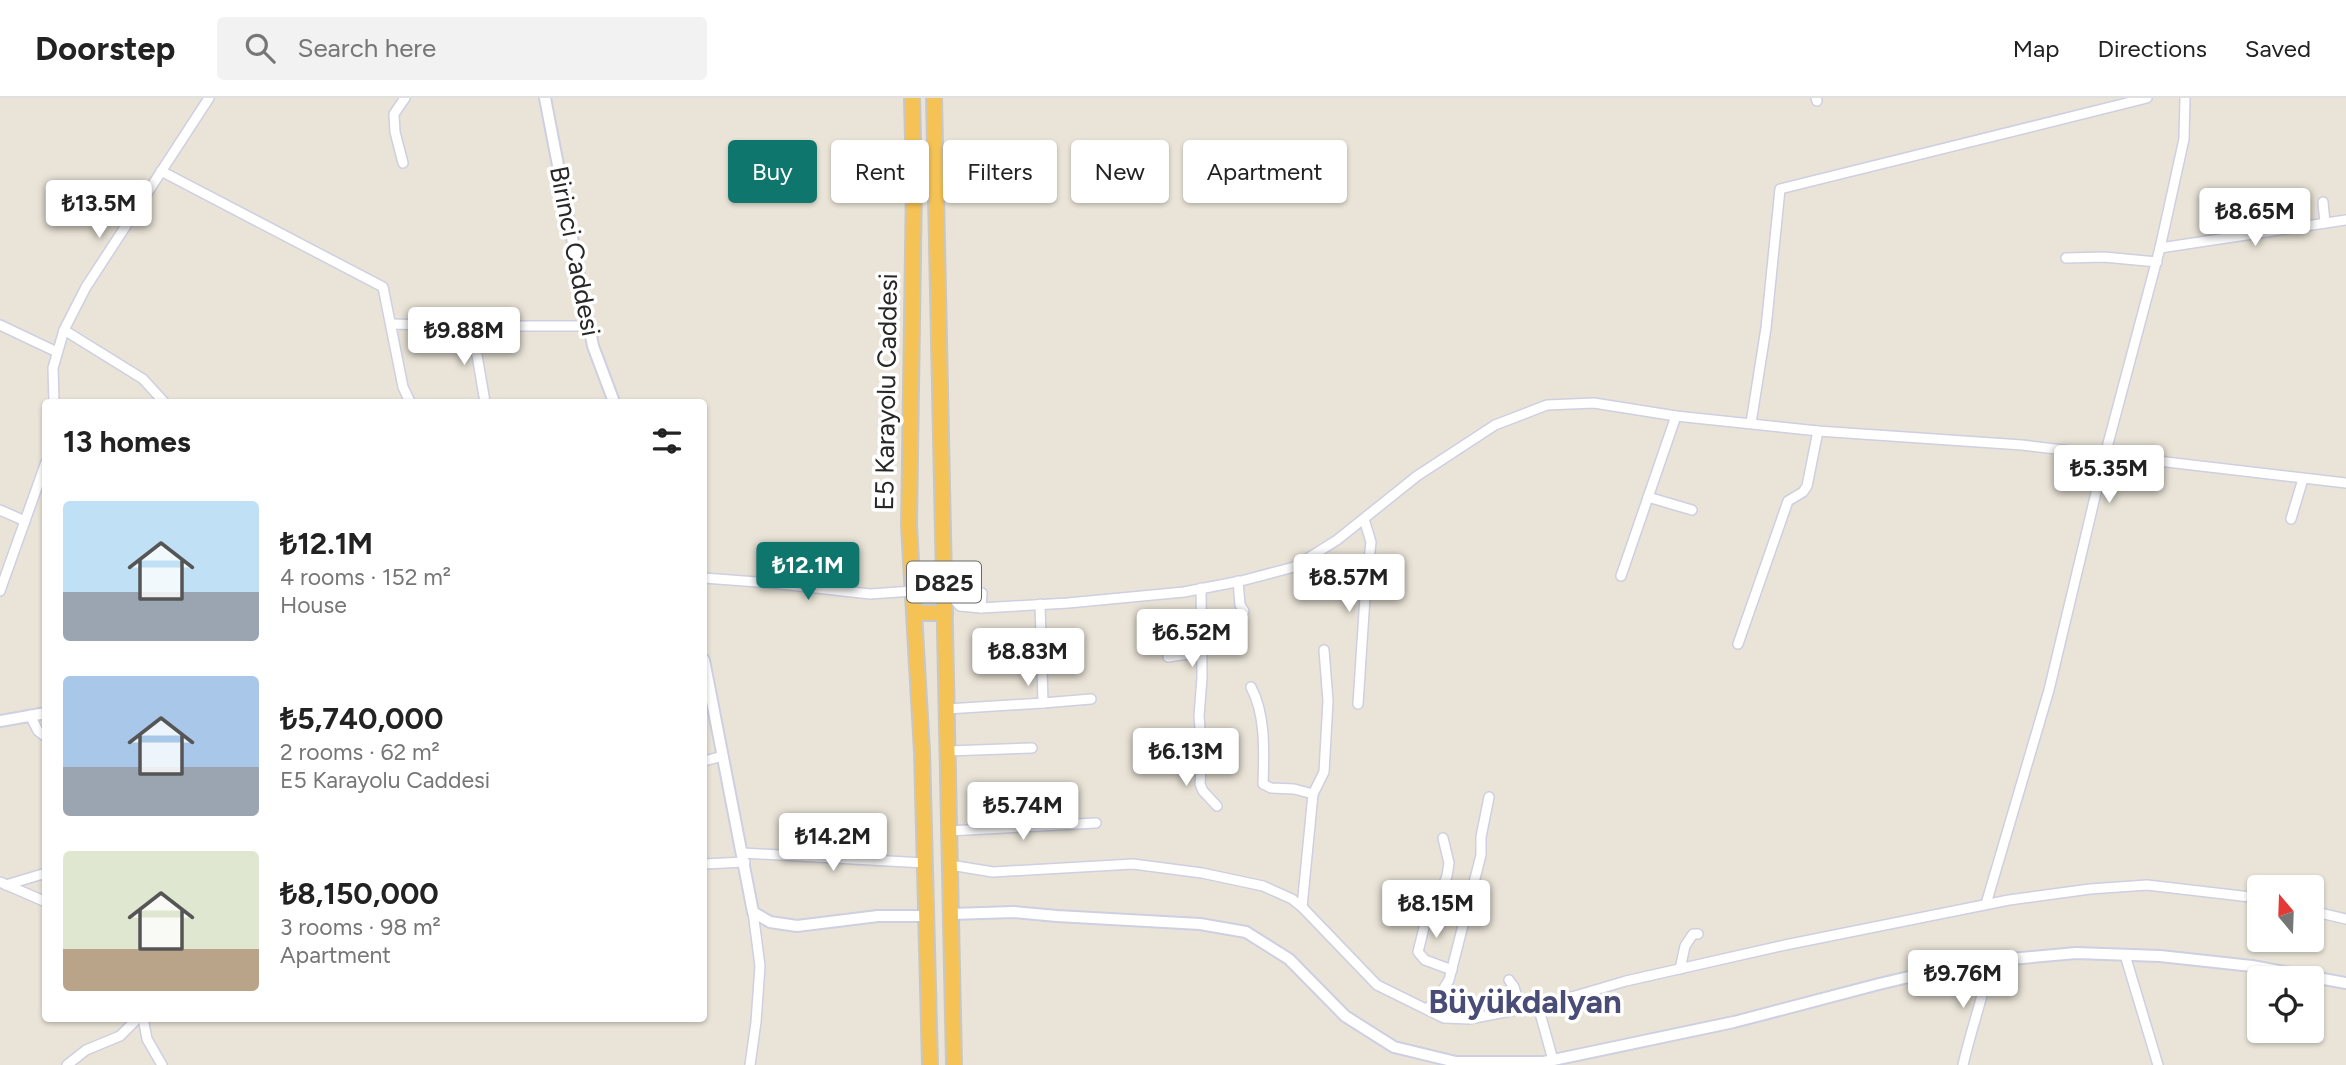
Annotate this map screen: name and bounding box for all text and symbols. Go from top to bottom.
search box [217,17,707,80]
text: Doorstep [35,29,175,68]
icon: search [241,29,279,67]
text: Search here [297,32,436,64]
text: Map [2013,34,2059,63]
text: Directions [2097,34,2207,63]
text: Saved [2245,34,2311,63]
chip: Buy [728,140,817,203]
chip: Rent [831,140,929,203]
chip: Filters [943,140,1057,203]
chip: New [1071,140,1169,203]
chip: Apartment [1183,140,1347,203]
street label: Birinci Caddesi [543,163,607,339]
pin: ₺13.5M [42,180,156,240]
pin: ₺8.65M [2198,188,2312,248]
text: ₺13.5M [62,189,136,217]
text: ₺8.65M [2215,197,2295,225]
street label: E5 Karayolu Caddesi [868,273,904,511]
pin: ₺9.88M [407,308,521,367]
text: ₺9.88M [424,316,504,344]
icon: filters [648,422,686,460]
text: 13 homes [63,423,191,460]
pin: ₺5.35M [2052,446,2166,505]
text: ₺5.35M [2070,454,2148,482]
text: ₺12.1M [280,525,373,562]
icon: home [119,529,203,613]
pin: ₺12.1M [751,542,865,602]
text: ₺12.1M [772,551,844,579]
pin: ₺8.57M [1292,554,1406,614]
road number: D825 [907,561,981,602]
text: 4 rooms · 152 m² [280,563,451,591]
text: ₺8.57M [1310,563,1388,591]
text: House [280,591,347,619]
pin: ₺6.52M [1135,610,1249,669]
text: ₺6.52M [1153,618,1231,646]
pin: ₺8.83M [971,628,1085,688]
text: ₺8.83M [988,637,1068,665]
text: ₺5,740,000 [280,700,443,737]
icon: home [119,704,203,788]
pin: ₺6.13M [1129,728,1243,788]
text: ₺6.13M [1149,737,1223,765]
text: 2 rooms · 62 m² [280,738,440,766]
text: E5 Karayolu Caddesi [280,766,490,794]
pin: ₺5.74M [966,782,1080,842]
text: ₺5.74M [983,791,1063,819]
pin: ₺14.2M [776,814,890,873]
text: ₺14.2M [795,822,871,850]
text: ₺8,150,000 [280,875,439,912]
north arrow [2247,875,2324,952]
map controls [2247,875,2324,1043]
icon: home [119,879,203,963]
pin: ₺8.15M [1379,880,1493,940]
text: ₺8.15M [1398,889,1474,917]
text: 3 rooms · 98 m² [280,913,441,941]
text: Apartment [280,941,391,969]
pin: ₺9.76M [1906,950,2020,1010]
text: ₺9.76M [1924,959,2002,987]
button: locate [2247,966,2324,1043]
district label: Büyükdalyan [1428,982,1622,1021]

